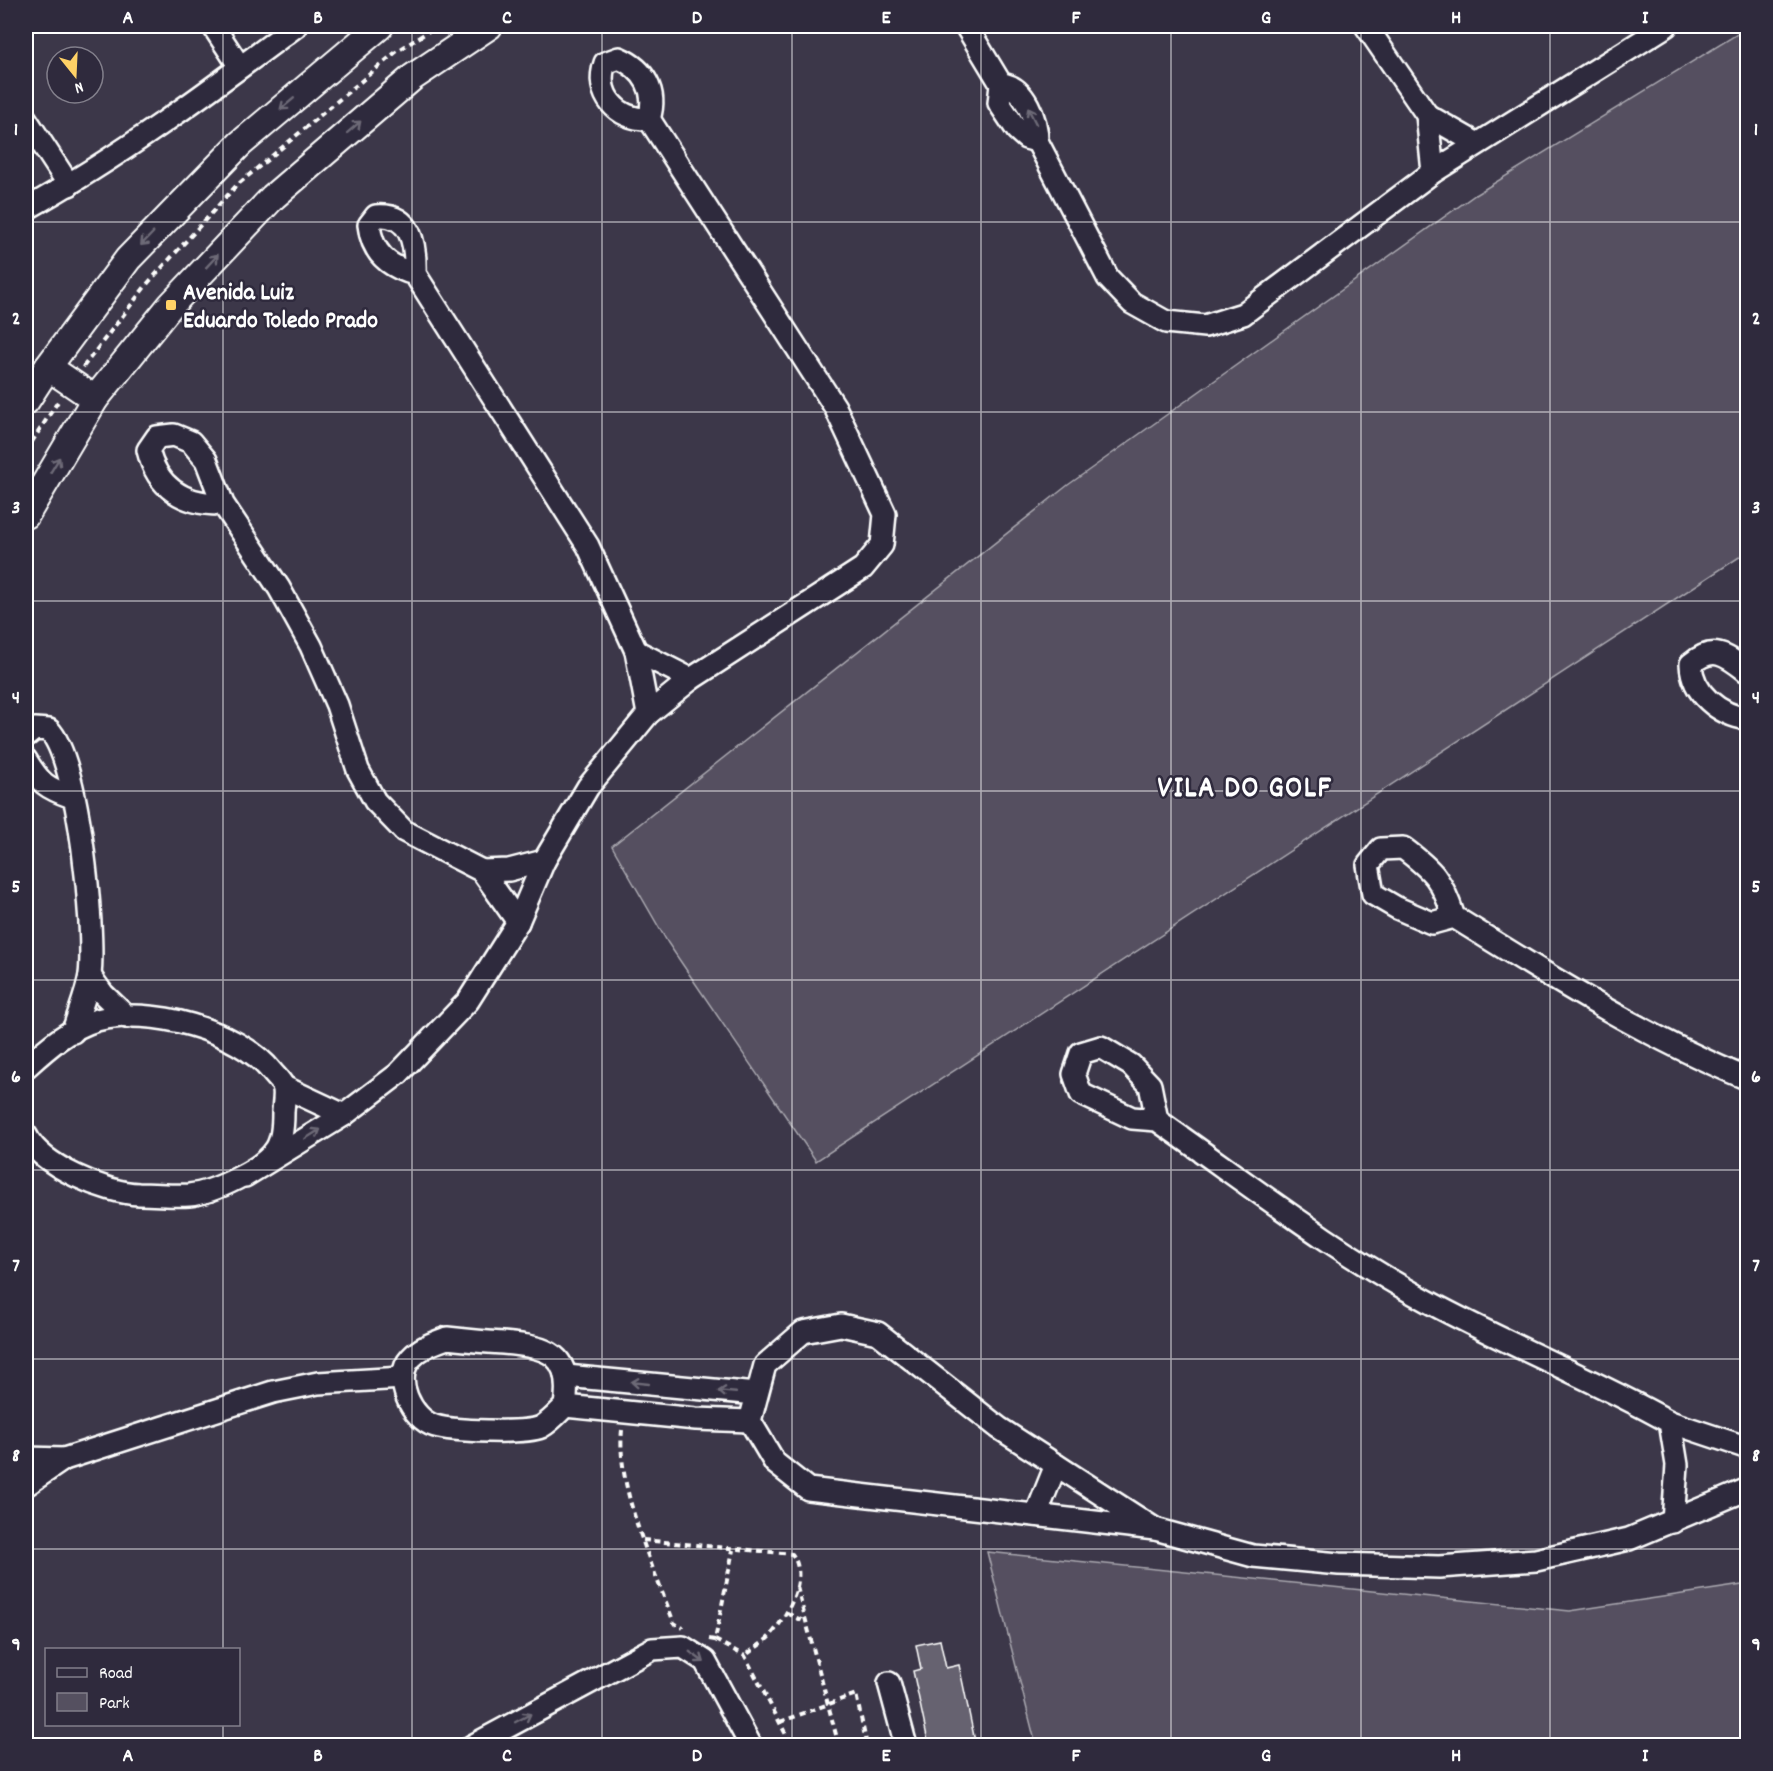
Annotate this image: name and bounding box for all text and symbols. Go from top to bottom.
text: A [123,5,134,33]
text: B [313,5,323,33]
text: C [502,5,512,33]
text: D [692,5,703,33]
text: E [881,5,891,33]
text: F [1072,5,1082,33]
text: G [1261,5,1271,33]
text: H [1451,5,1461,33]
text: I [1642,5,1649,33]
north arrow [45,45,105,105]
text: N [71,75,86,99]
one-way arrow [280,97,295,111]
one-way arrow [1026,108,1037,126]
text: 1 [14,117,18,145]
text: 1 [1754,117,1758,145]
one-way arrow [346,120,361,134]
one-way arrow [140,232,155,247]
one-way arrow [205,254,219,269]
place label: Avenida Luiz Eduardo Toledo Prado [183,277,378,339]
marker: Avenida Luiz Eduardo Toledo Prado [164,298,178,312]
text: 2 [12,306,20,334]
text: 2 [1752,306,1760,334]
one-way arrow [50,457,62,474]
text: 3 [12,495,20,523]
text: 3 [1752,495,1760,523]
text: 4 [12,685,20,713]
text: 4 [1752,685,1760,713]
district label: VILA DO GOLF [1158,769,1332,812]
text: 5 [11,874,21,902]
text: 5 [1751,874,1761,902]
text: 6 [11,1064,21,1092]
text: 6 [1751,1064,1761,1092]
one-way arrow [304,1128,321,1140]
text: 7 [12,1253,20,1281]
text: 7 [1752,1253,1760,1281]
one-way arrow [631,1378,651,1389]
one-way arrow [718,1386,738,1397]
text: 8 [12,1443,20,1471]
text: 8 [1752,1443,1760,1471]
text: 9 [11,1632,21,1660]
text: 9 [1751,1632,1761,1660]
legend [45,1648,240,1726]
one-way arrow [689,1651,705,1663]
text: Road [99,1662,133,1687]
text: Park [99,1692,130,1717]
one-way arrow [514,1712,531,1724]
text: A [123,1743,134,1771]
text: B [313,1743,323,1771]
text: C [502,1743,512,1771]
text: D [692,1743,703,1771]
text: E [881,1743,891,1771]
text: F [1072,1743,1082,1771]
text: G [1261,1743,1271,1771]
text: H [1451,1743,1461,1771]
text: I [1642,1743,1649,1771]

